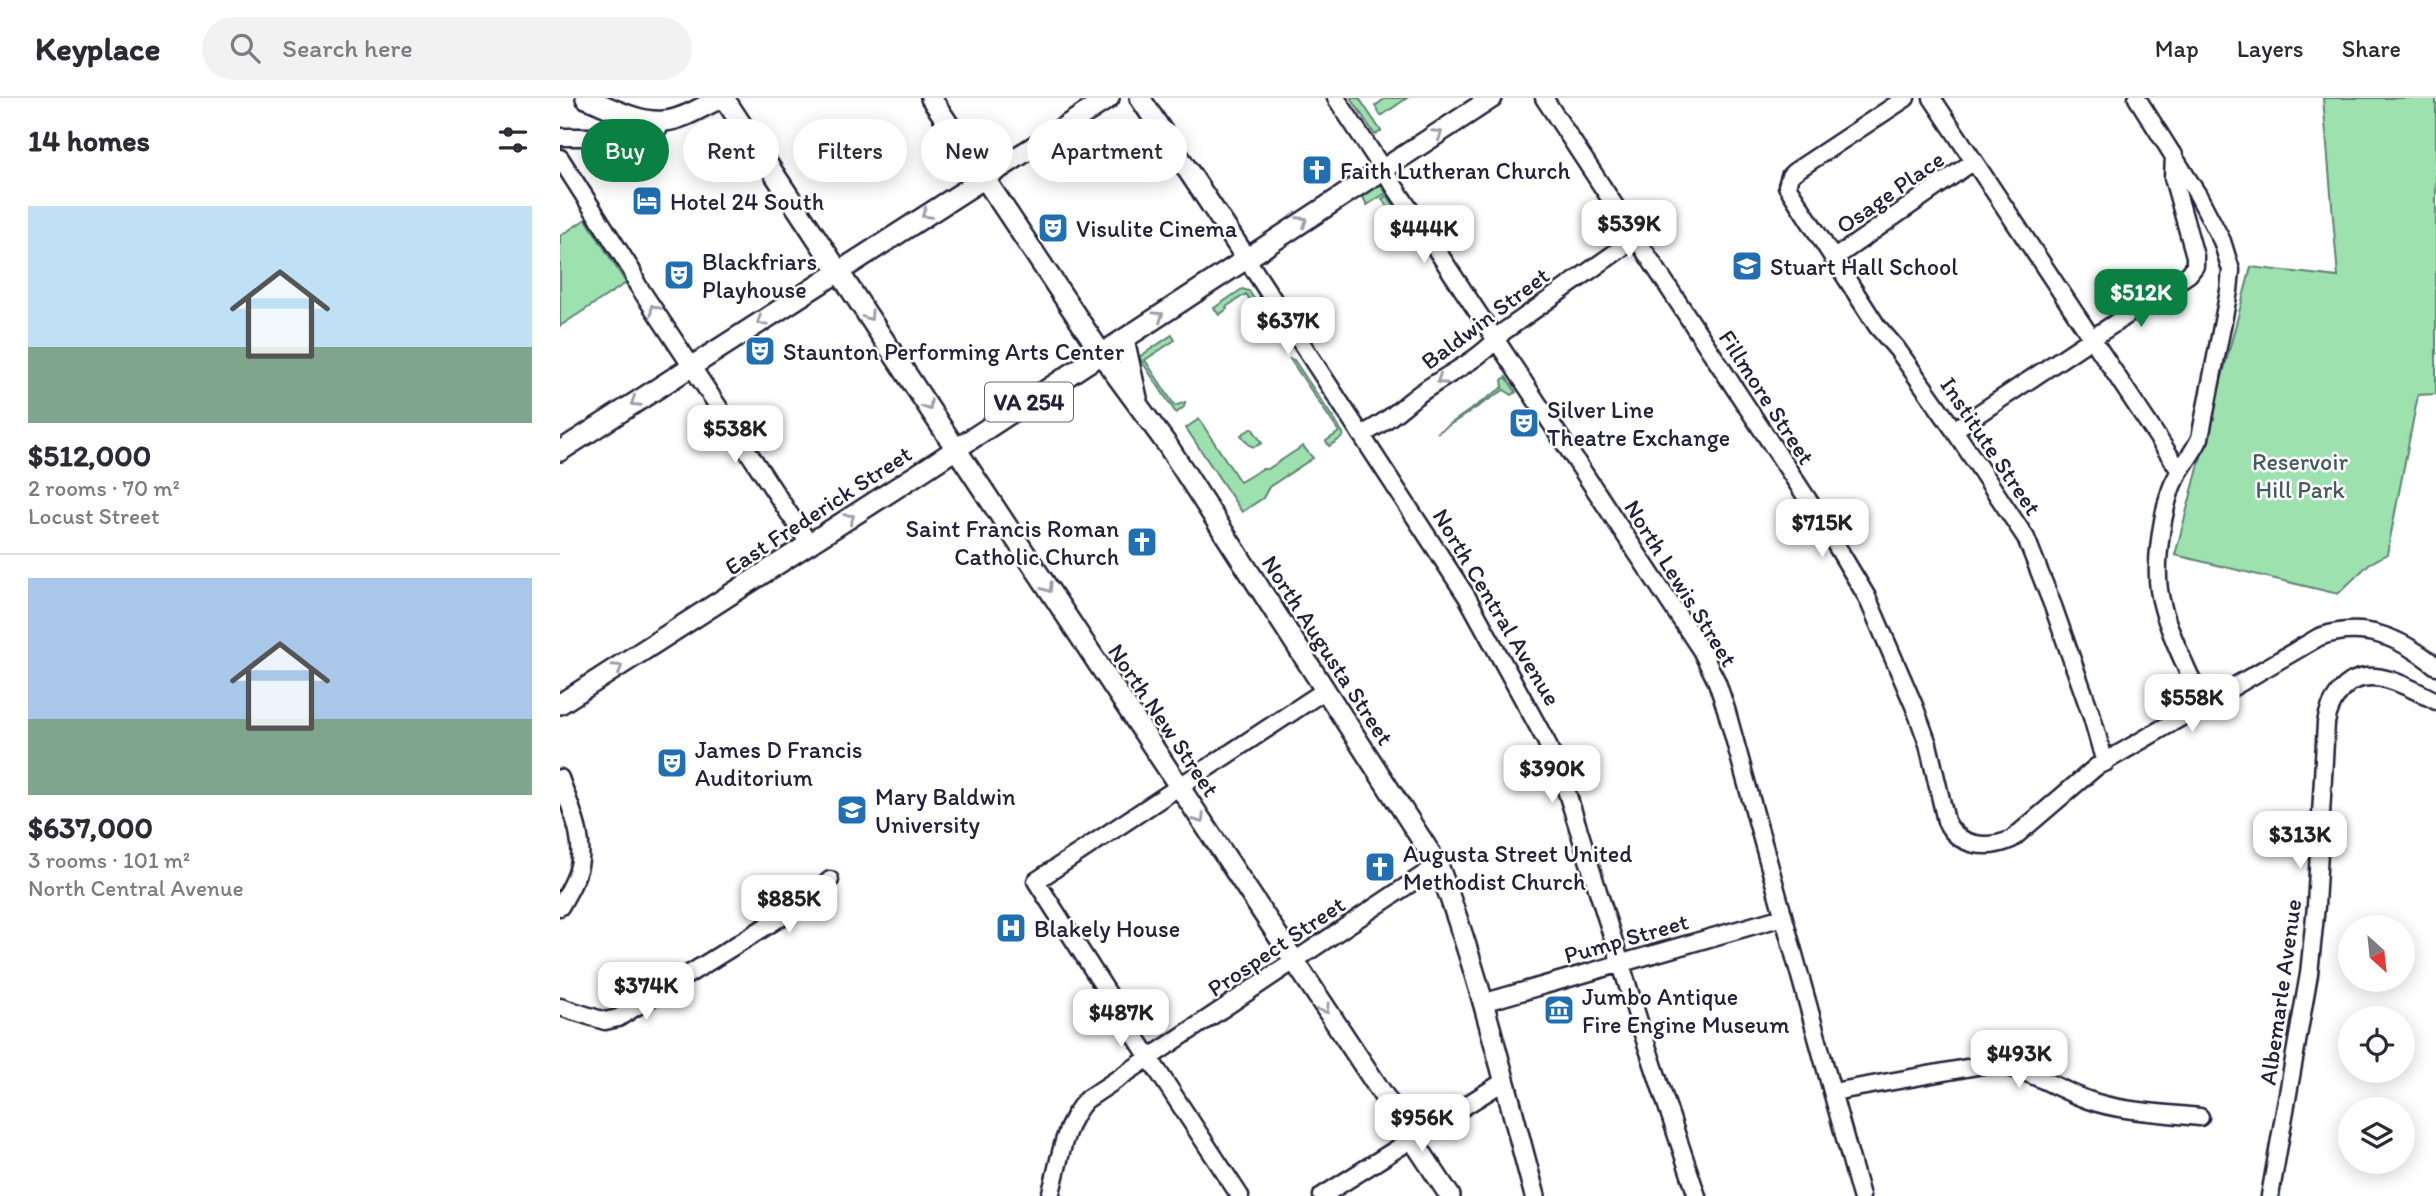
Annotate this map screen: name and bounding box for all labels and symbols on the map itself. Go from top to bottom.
one-way arrow [1430,129,1443,142]
street label: Osage Place [1830,144,1950,240]
church icon: Faith Lutheran Church [1300,153,1334,187]
place label: Faith Lutheran Church [1340,156,1571,185]
hotel icon: Hotel 24 South [630,184,664,218]
place label: Hotel 24 South [670,187,824,216]
pin: $539K [1580,200,1678,260]
one-way arrow [921,205,934,218]
pin: $444K [1375,206,1473,265]
theatre icon: Visulite Cinema [1036,211,1070,245]
place label: Visulite Cinema [1076,214,1238,243]
one-way arrow [1295,217,1308,229]
place label: Blackfriars Playhouse [702,247,817,304]
school or university icon: Stuart Hall School [1730,249,1764,283]
place label: Stuart Hall School [1770,252,1958,281]
theatre icon: Blackfriars Playhouse [662,258,696,292]
street label: Baldwin Street [1415,260,1555,376]
pin: $512K [2092,270,2190,329]
pin: $637K [1239,298,1337,357]
one-way arrow [649,303,662,316]
one-way arrow [861,308,874,321]
one-way arrow [756,312,769,325]
one-way arrow [1151,312,1164,324]
street label: Fillmore Street [1713,324,1821,470]
theatre icon: Staunton Performing Arts Center [743,334,777,368]
place label: Staunton Performing Arts Center [783,337,1125,366]
street label: Institute Street [1934,371,2048,521]
one-way arrow [1436,372,1449,385]
road number: VA 254 [985,382,1073,422]
one-way arrow [629,394,642,407]
place label: Silver Line Theatre Exchange [1547,395,1730,452]
one-way arrow [920,398,932,411]
pin: $538K [686,406,784,465]
theatre icon: Silver Line Theatre Exchange [1507,406,1541,440]
street label: East Frederick Street [719,439,917,581]
park label: Reservoir Hill Park [2252,447,2348,504]
street label: North Lewis Street [1618,494,1744,672]
pin: $715K [1773,500,1871,559]
street label: North Central Avenue [1427,503,1567,711]
one-way arrow [843,514,856,527]
place label: Saint Francis Roman Catholic Church [906,514,1119,571]
church icon: Saint Francis Roman Catholic Church [1125,525,1159,559]
street label: North Augusta Street [1256,550,1400,750]
one-way arrow [1040,580,1052,593]
street label: North New Street [1102,638,1226,802]
one-way arrow [610,663,623,676]
pin: $558K [2143,674,2241,734]
place label: James D Francis Auditorium [695,735,863,792]
theatre icon: James D Francis Auditorium [655,746,689,780]
pin: $390K [1503,746,1601,805]
place label: Mary Baldwin University [875,782,1016,839]
school or university icon: Mary Baldwin University [835,793,869,827]
one-way arrow [1192,811,1204,824]
pin: $313K [2251,812,2349,871]
place label: Augusta Street United Methodist Church [1403,839,1632,896]
church icon: Augusta Street United Methodist Church [1363,850,1397,884]
pin: $885K [740,876,838,935]
street label: Prospect Street [1202,889,1350,1003]
street label: Albemarle Avenue [2253,897,2307,1087]
street label: Pump Street [1560,906,1692,970]
hospital icon: Blakely House [994,911,1028,945]
place label: Blakely House [1034,914,1180,943]
north arrow [2338,915,2415,992]
pin: $374K [597,962,695,1022]
place label: Jumbo Antique Fire Engine Museum [1582,982,1789,1039]
pin: $487K [1072,990,1170,1049]
museum icon: Jumbo Antique Fire Engine Museum [1542,993,1576,1027]
one-way arrow [1317,1001,1329,1014]
pin: $493K [1970,1030,2068,1090]
pin: $956K [1373,1094,1471,1154]

